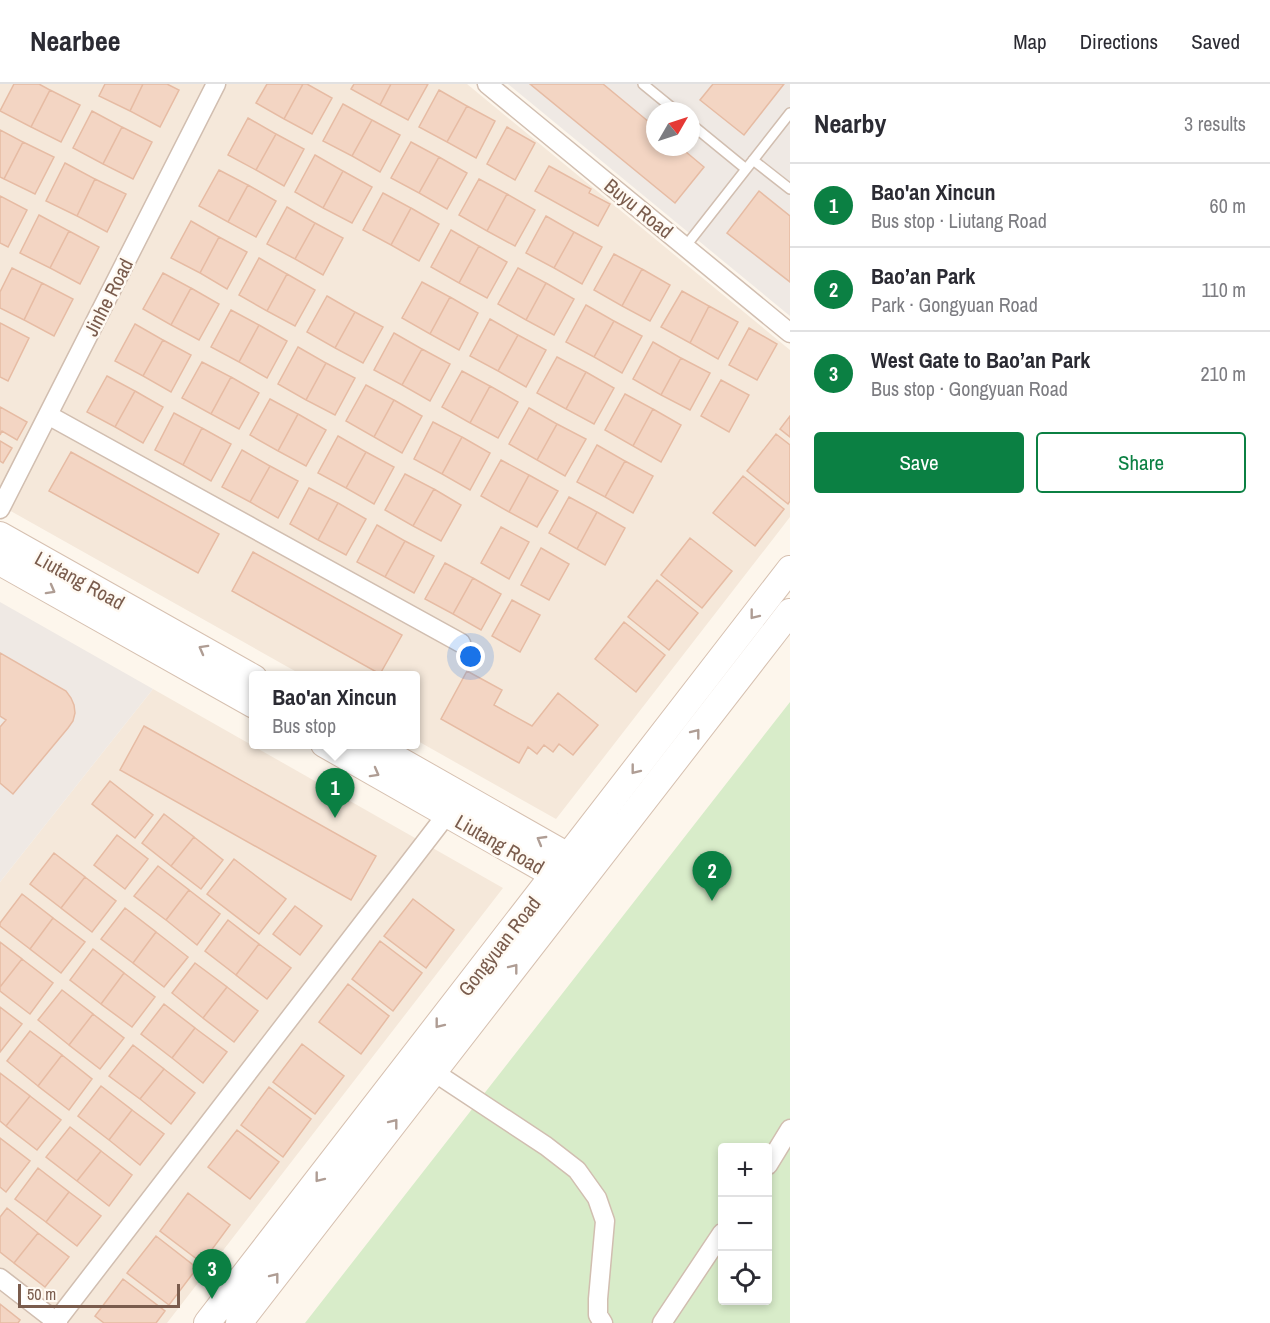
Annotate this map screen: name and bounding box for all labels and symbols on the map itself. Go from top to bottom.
north arrow [646,102,700,156]
street label: Buyu Road [599,172,679,244]
street label: Jinhe Road [77,253,139,341]
street label: Liutang Road [30,544,130,616]
one-way arrow [45,583,55,595]
one-way arrow [751,609,762,620]
your location [456,642,485,671]
one-way arrow [199,645,209,657]
one-way arrow [689,728,700,739]
one-way arrow [631,763,642,774]
one-way arrow [369,766,379,777]
pin: 1 [316,768,354,818]
street label: Liutang Road [451,808,549,880]
one-way arrow [537,836,547,848]
pin: 2 [692,852,732,901]
street label: Gongyuan Road [452,891,546,1001]
one-way arrow [506,964,517,975]
one-way arrow [435,1017,446,1028]
one-way arrow [387,1118,398,1129]
one-way arrow [316,1171,327,1182]
pin: 3 [192,1250,232,1299]
one-way arrow [268,1272,279,1283]
scale bar [18,1281,180,1308]

